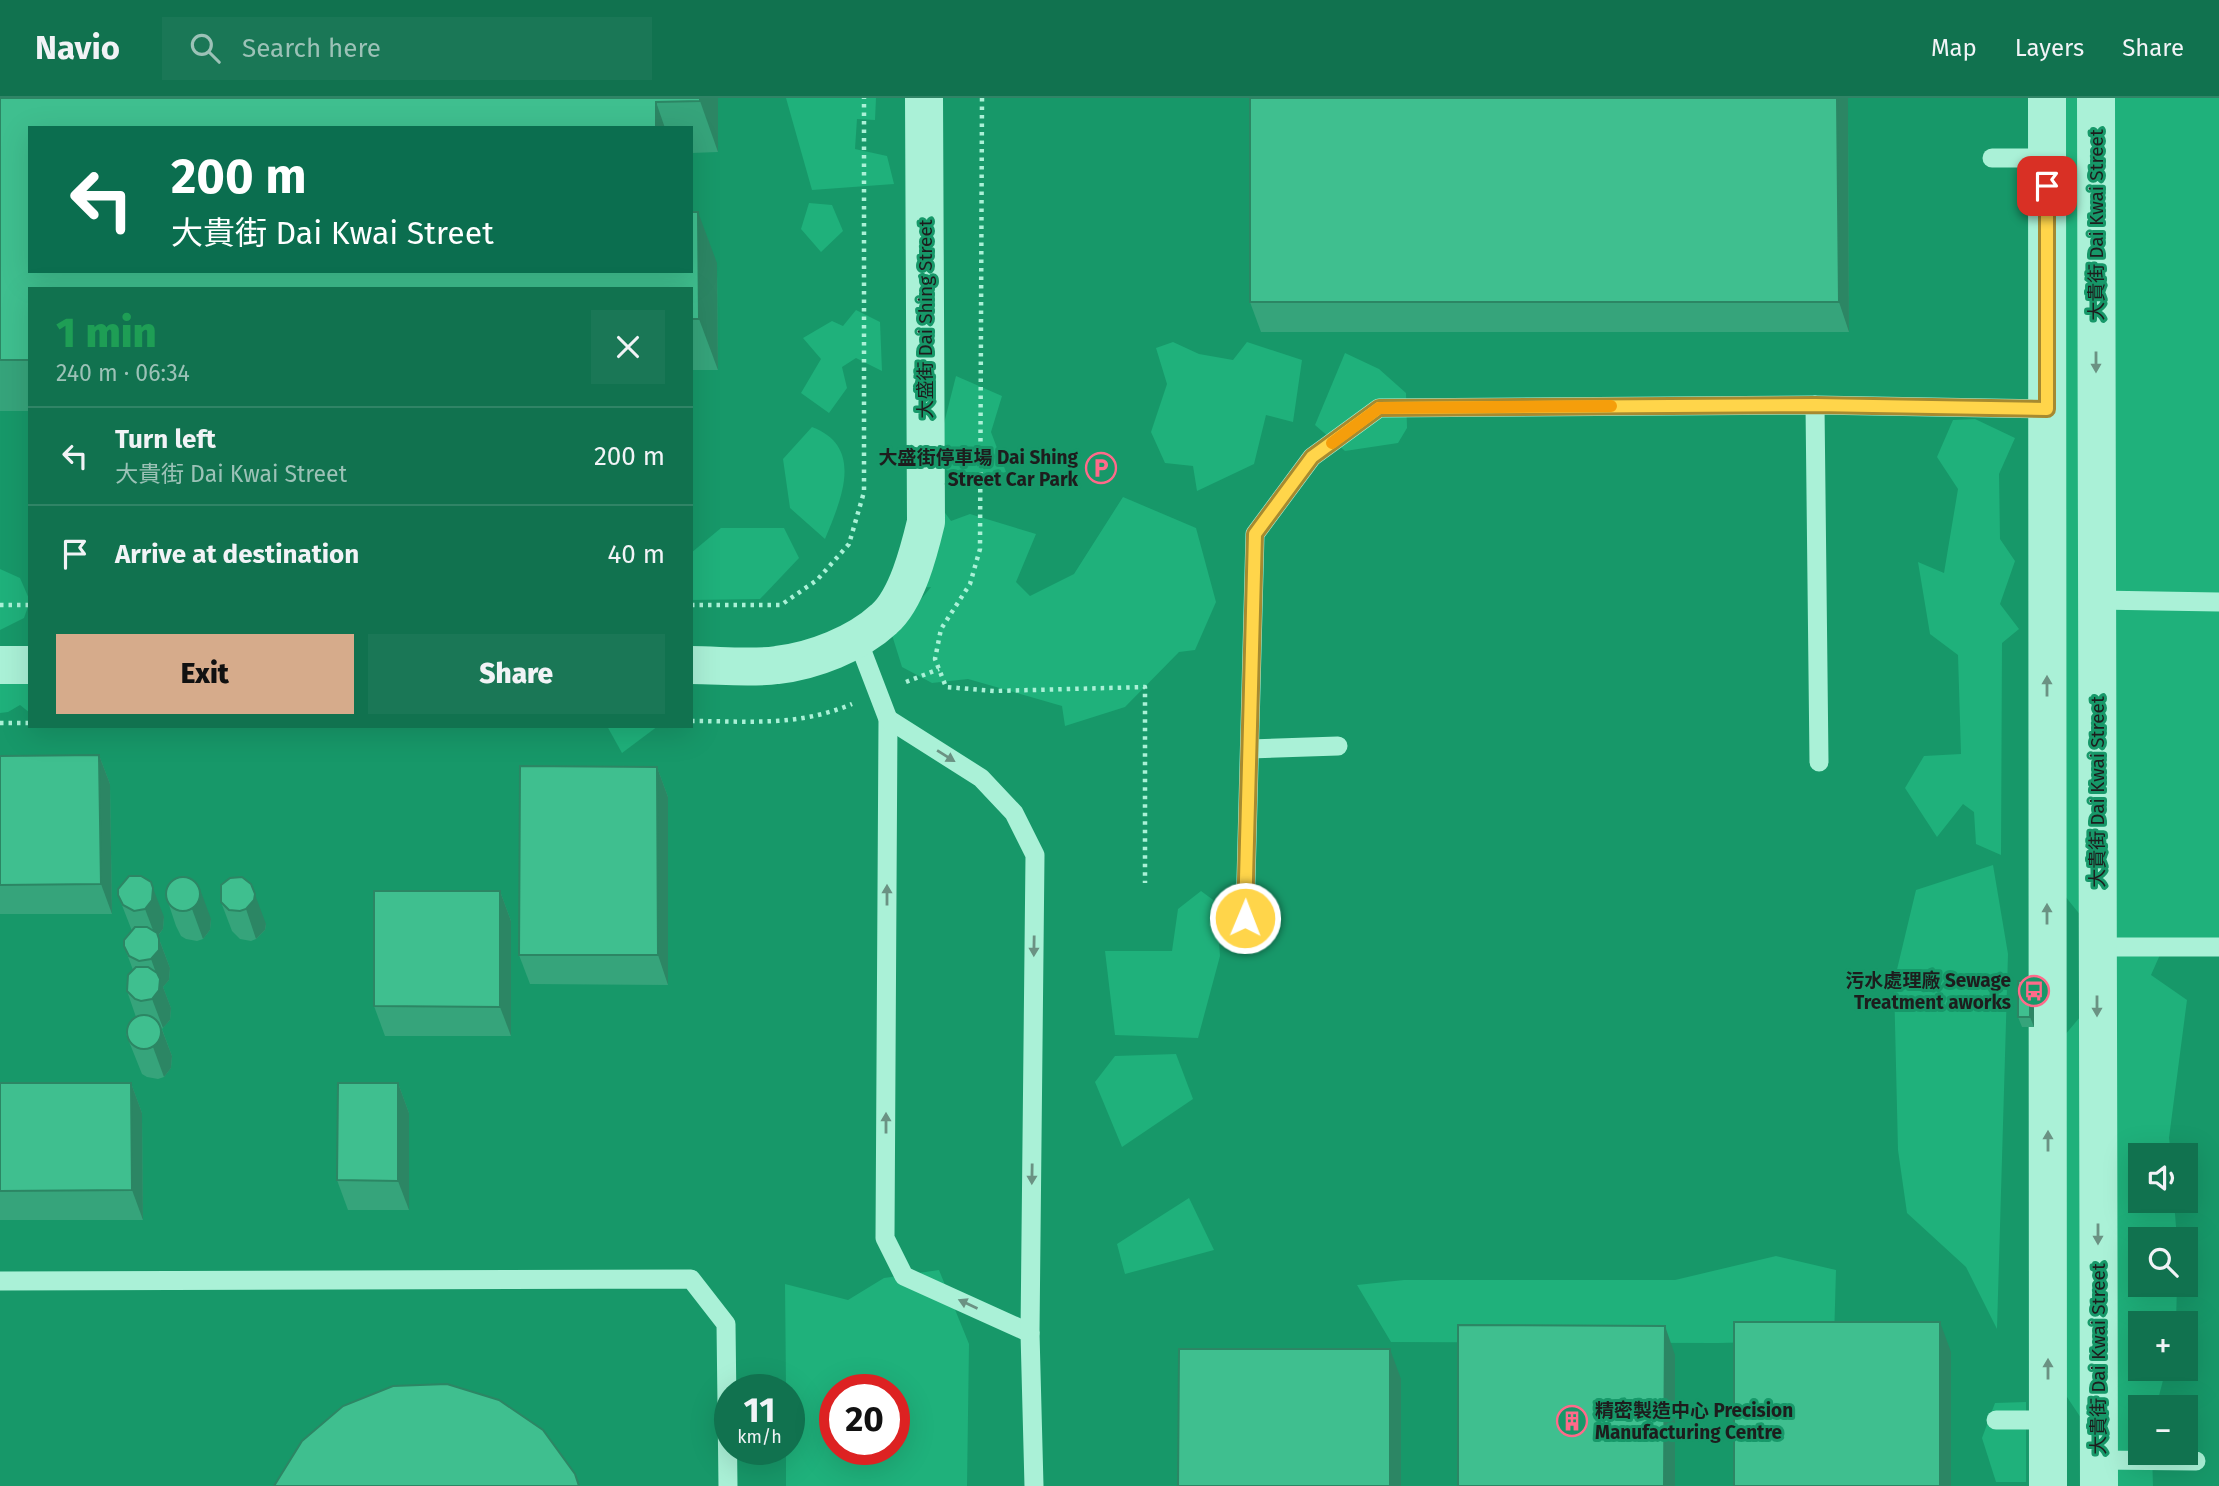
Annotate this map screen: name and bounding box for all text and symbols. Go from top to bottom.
search box [162,17,652,80]
text: Navio [35,28,120,68]
icon: search [186,29,224,67]
text: Search here [242,33,381,64]
text: Map [1931,34,1977,62]
text: Layers [2015,34,2084,62]
text: Share [2122,34,2184,62]
street label: 大貴街 Dai Kwai Street [2085,129,2108,321]
text: 200 m [171,147,307,206]
icon: left [56,154,147,245]
pin [2017,156,2077,216]
icon: arrive [2028,167,2066,205]
text: 大貴街 Dai Kwai Street [171,214,494,252]
street label: 大盛街 Dai Shing Street [914,219,937,419]
text: 1 min [56,308,157,358]
button: close [591,310,665,384]
one-way arrow [2090,351,2102,373]
text: 240 m · 06:34 [56,359,190,387]
text: Turn left [115,424,216,455]
icon: left [56,437,94,475]
text: 200 m [594,441,665,472]
place label: 大盛街停車場 Dai Shing Street Car Park [878,446,1079,491]
parking icon: 大盛街停車場 Dai Shing Street Car Park [1084,451,1118,485]
text: 大貴街 Dai Kwai Street [115,460,347,488]
icon: arrive [56,535,94,573]
text: Arrive at destination [115,539,359,570]
text: 40 m [607,539,665,570]
button: Exit [56,634,354,714]
button: Share [368,634,665,714]
one-way arrow [2041,675,2053,697]
street label: 大貴街 Dai Kwai Street [2086,696,2109,888]
one-way arrow [937,749,955,763]
position arrow [1208,881,1282,955]
one-way arrow [881,884,893,906]
one-way arrow [2041,903,2053,925]
one-way arrow [1028,935,1040,957]
place label: 污水處理廠 Sewage Treatment aworks [1845,969,2011,1014]
bus stop icon: 污水處理廠 Sewage Treatment aworks [2017,974,2051,1008]
one-way arrow [2091,995,2103,1017]
one-way arrow [880,1112,891,1134]
one-way arrow [2042,1130,2054,1152]
map controls [2128,1143,2198,1465]
button: sound [2128,1143,2198,1213]
one-way arrow [1026,1163,1038,1185]
one-way arrow [2092,1223,2104,1245]
button: search [2128,1227,2198,1297]
street label: 大貴街 Dai Kwai Street [2087,1263,2110,1455]
one-way arrow [958,1298,978,1310]
button: + [2128,1311,2198,1381]
one-way arrow [2042,1358,2054,1380]
speed limit sign: 20 [819,1374,910,1465]
text: 11 [744,1389,775,1431]
button: − [2128,1395,2198,1465]
place label: 精密製造中心 Precision Manufacturing Centre [1595,1399,1793,1444]
building icon: 精密製造中心 Precision Manufacturing Centre [1555,1404,1589,1438]
text: km/h [737,1426,782,1448]

